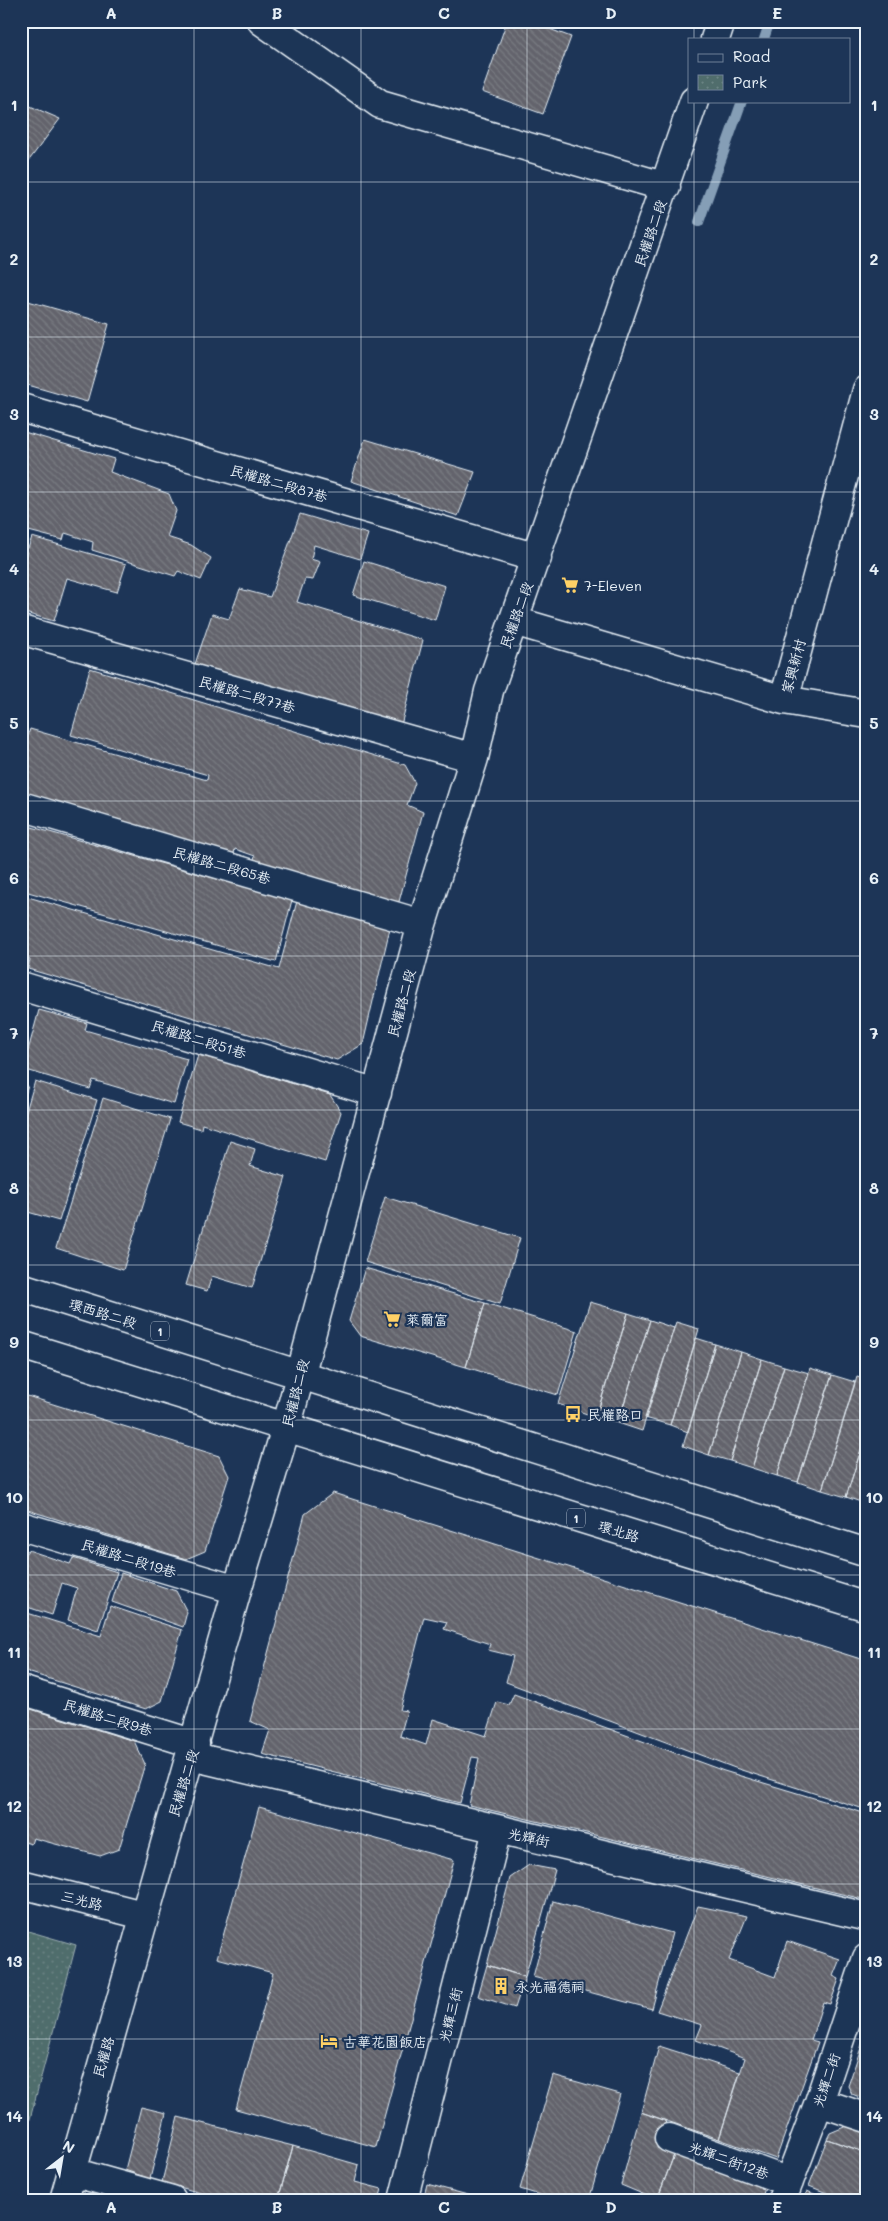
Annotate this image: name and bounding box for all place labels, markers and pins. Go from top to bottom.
supermarket icon: 7-Eleven [560,575,580,595]
place label: 7-Eleven [584,576,642,595]
supermarket icon: 萊爾富 [382,1309,402,1329]
place label: 萊爾富 [406,1310,448,1329]
bus stop icon: 民權路口 [563,1404,583,1424]
place label: 民權路口 [587,1405,643,1424]
building icon: 永光福德祠 [491,1976,511,1996]
place label: 永光福德祠 [515,1977,585,1996]
hotel icon: 古華花園飯店 [319,2031,339,2051]
place label: 古華花園飯店 [343,2032,427,2051]

